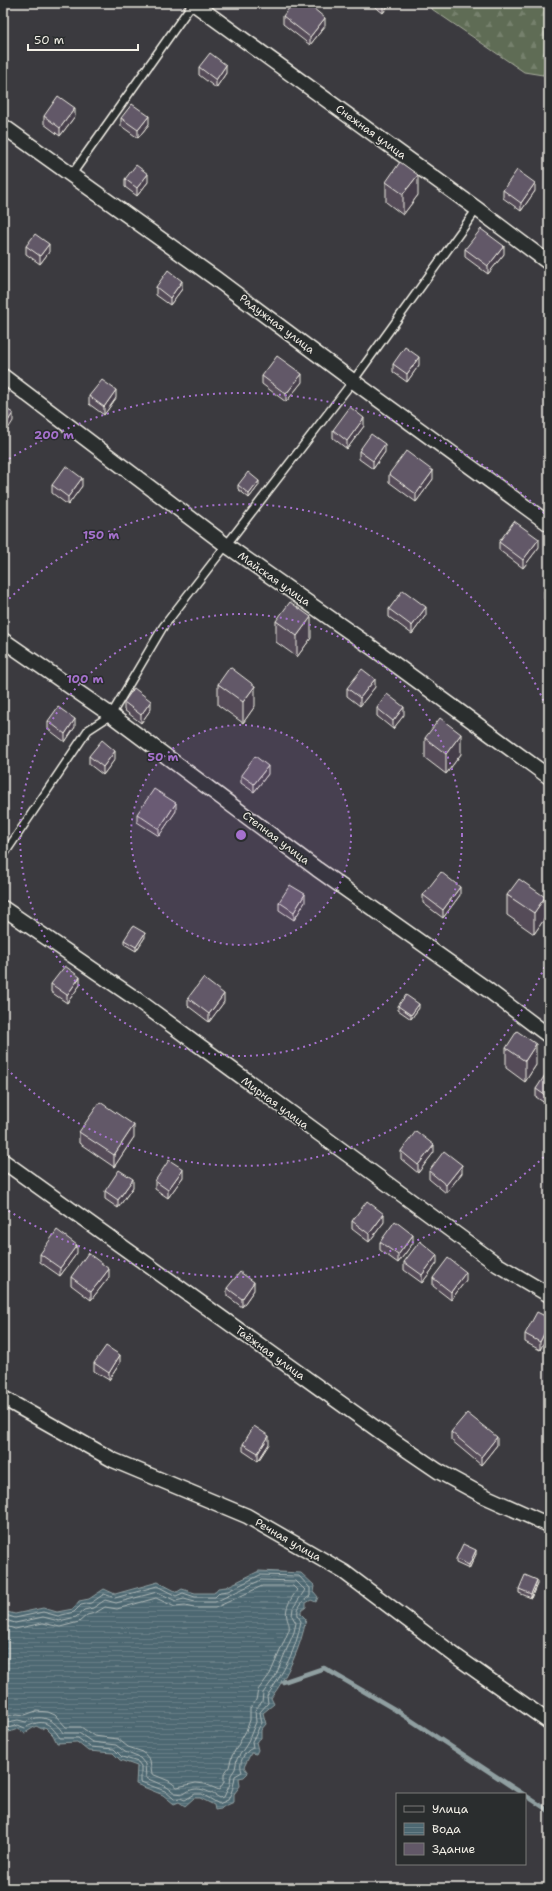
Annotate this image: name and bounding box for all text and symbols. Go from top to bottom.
scale bar [28,26,138,52]
text: 50 m [34,32,64,48]
street label: Снежная улица [333,101,409,163]
street label: Радужная улица [236,291,318,357]
text: 200 m [34,427,74,443]
text: 150 m [83,527,119,543]
street label: Майская улица [235,548,313,610]
text: 100 m [67,671,104,687]
text: 50 m [148,749,179,765]
street label: Степная улица [239,808,313,868]
centre of rings [234,828,248,842]
street label: Мирная улица [238,1073,312,1133]
street label: Таёжная улица [232,1323,308,1384]
street label: Речная улица [252,1515,324,1565]
legend [396,1793,526,1865]
text: Улица [432,1801,469,1817]
text: Вода [432,1821,461,1837]
text: Здание [432,1841,476,1857]

